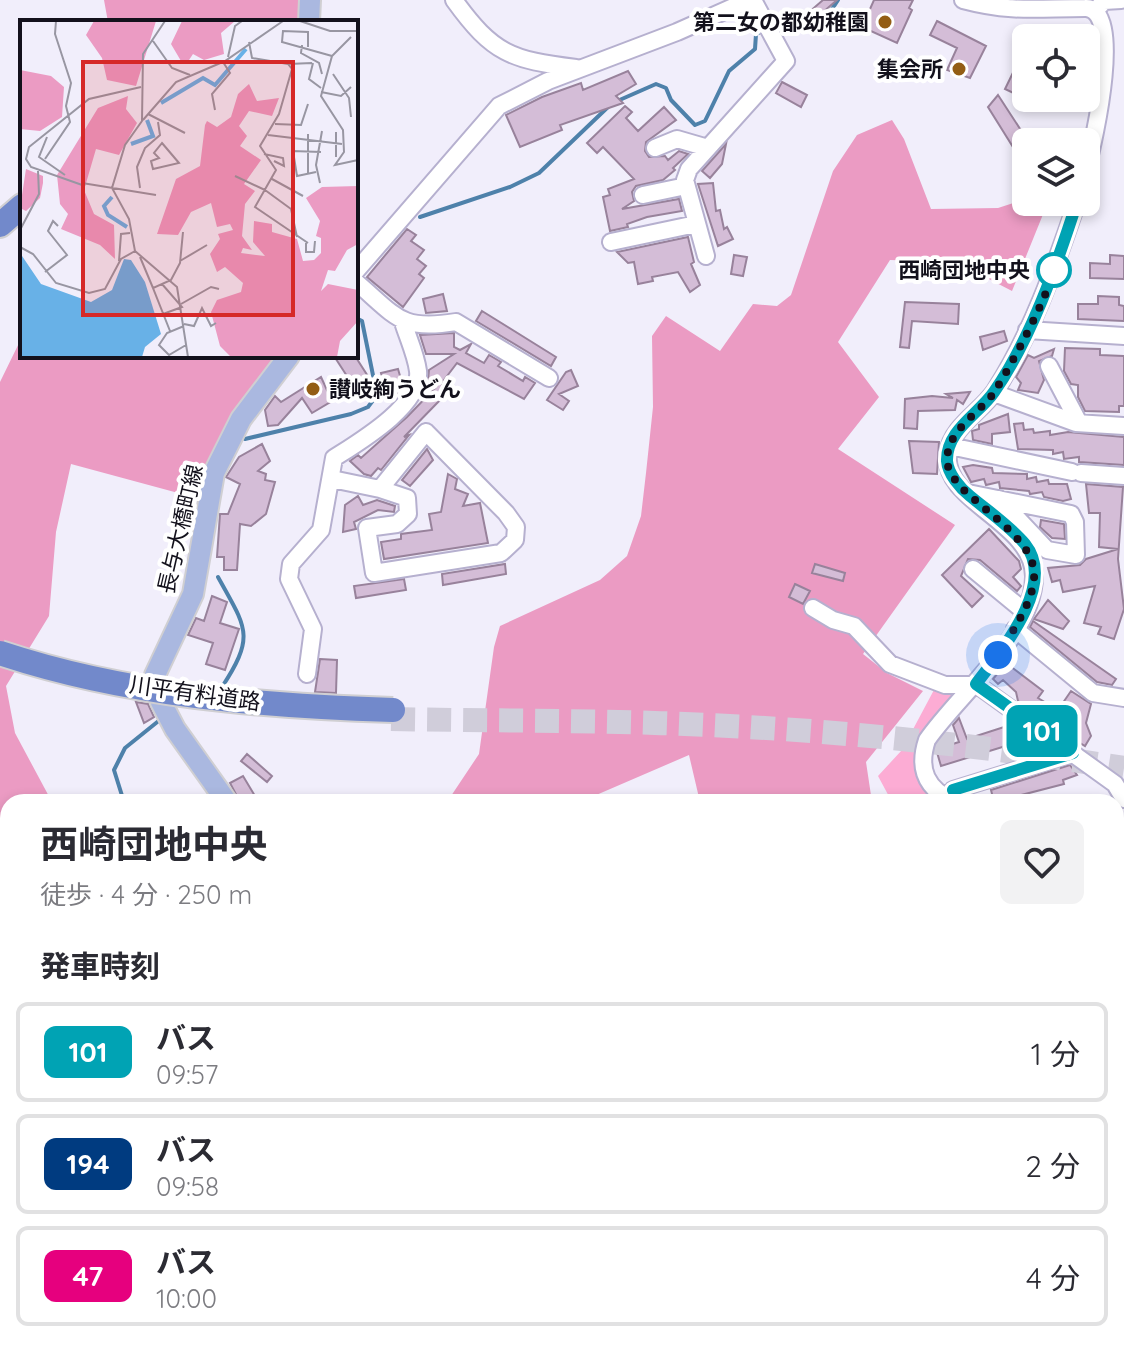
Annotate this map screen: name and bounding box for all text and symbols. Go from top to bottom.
place label: 第二女の都幼稚園 [693,8,869,36]
marker: 第二女の都幼稚園 [876,13,894,31]
inset map [20,20,358,358]
map controls [1012,24,1100,216]
button: locate [1012,24,1100,112]
place label: 集会所 [877,55,943,83]
marker: 集会所 [950,60,968,78]
button: layers [1012,128,1100,216]
marker: 西崎団地中央 [1037,253,1071,287]
place label: 西崎団地中央 [898,256,1030,284]
place label: 讃岐絢うどん [329,375,461,403]
marker: 讃岐絢うどん [304,380,322,398]
street label: 長与大橋町線 [152,462,208,596]
your location [978,635,1018,675]
street label: 川平有料道路 [128,670,262,716]
line badge: 101 [996,705,1088,757]
text: 101 [1023,713,1061,748]
text: 西崎団地中央 [40,820,268,868]
button: heart [1000,820,1084,904]
text: 徒歩 · 4 分 · 250 m [40,878,252,911]
text: 発車時刻 [40,947,160,985]
text: バス [156,1019,216,1057]
text: 101 [69,1034,107,1069]
text: 1 分 [1031,1035,1080,1073]
text: 09:57 [156,1058,218,1091]
text: バス [156,1131,216,1169]
text: 194 [66,1146,110,1181]
text: 2 分 [1025,1147,1080,1185]
text: 09:58 [156,1170,219,1203]
text: バス [156,1243,216,1281]
text: 47 [73,1258,104,1293]
text: 4 分 [1026,1259,1080,1297]
text: 10:00 [156,1282,217,1315]

